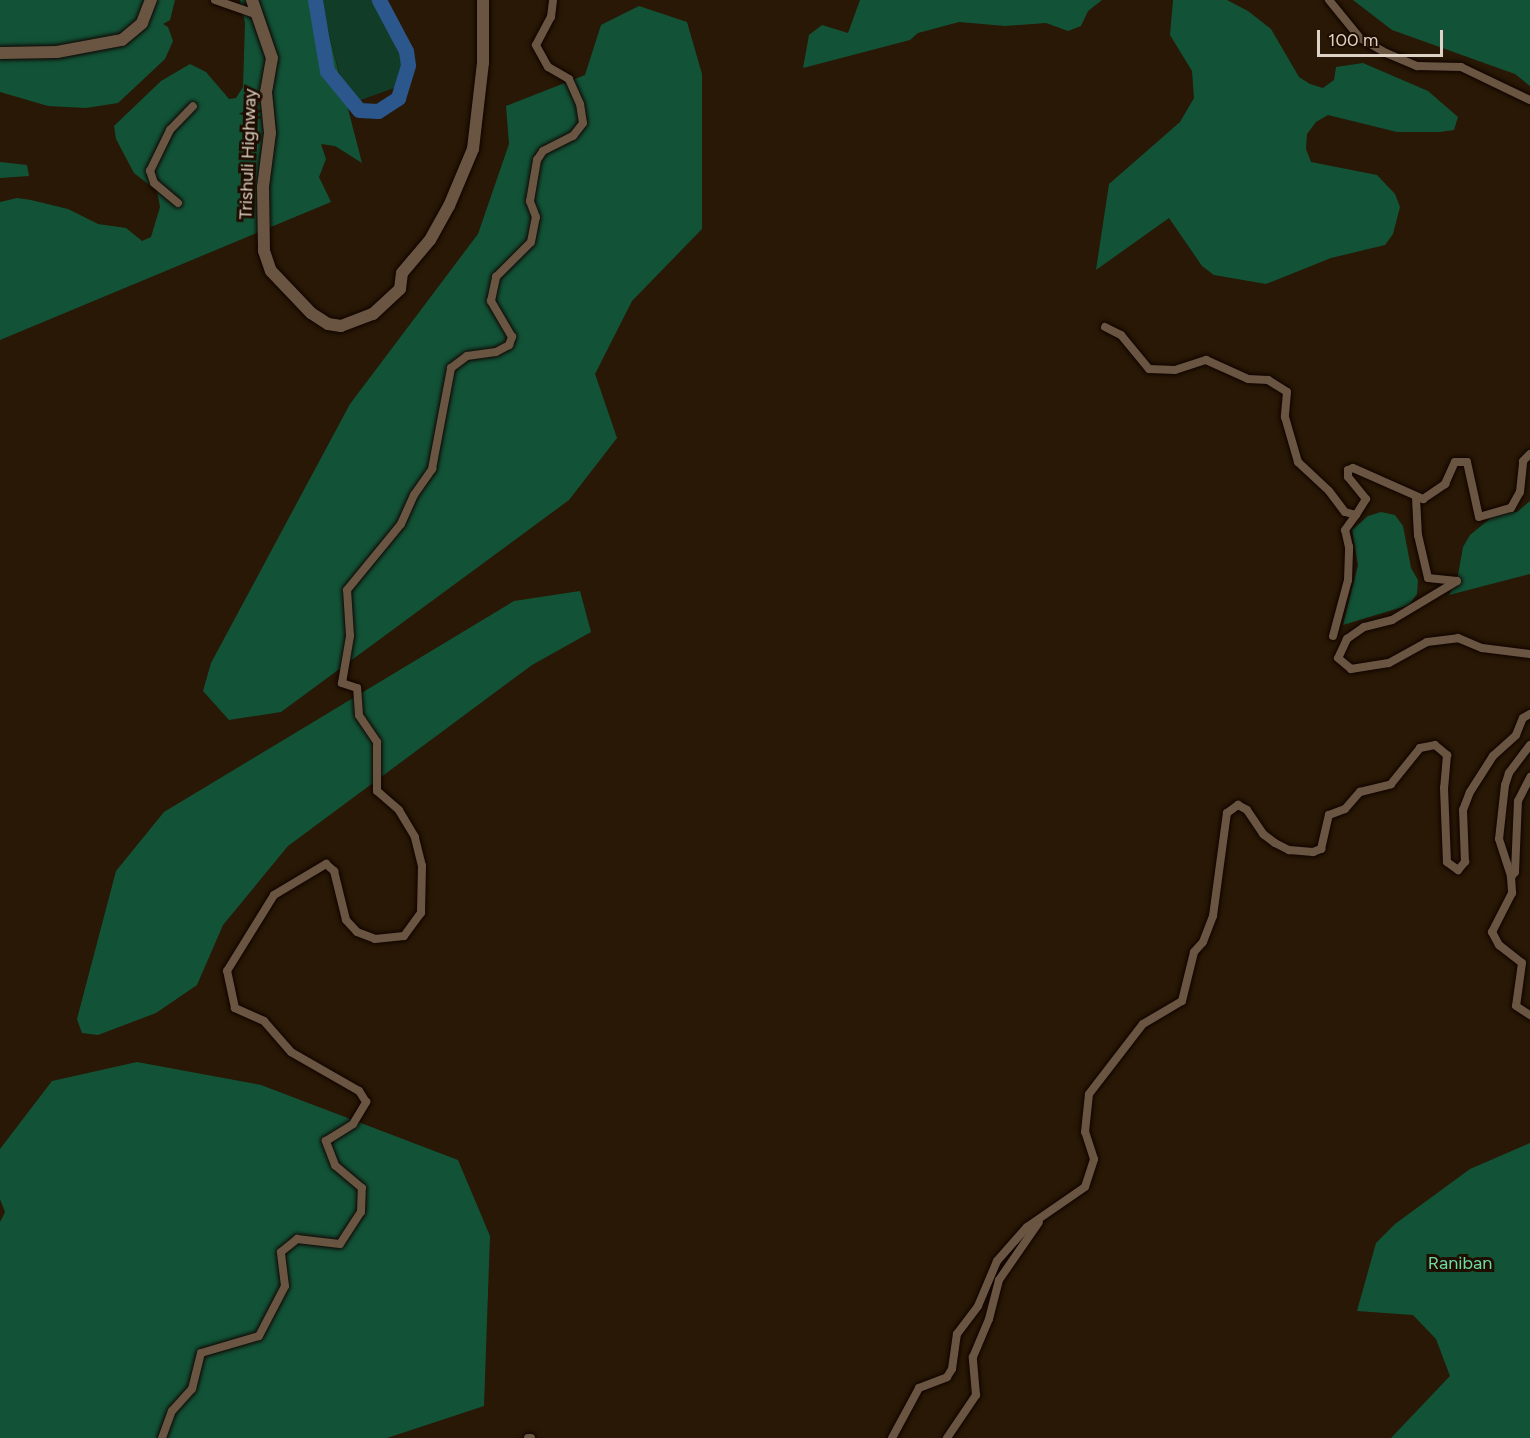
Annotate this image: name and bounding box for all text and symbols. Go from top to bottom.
scale bar [1320,18,1446,56]
text: 100 m [1328,29,1378,51]
street label: Trishuli Highway [235,88,261,220]
park label: Raniban [1428,1252,1492,1274]

